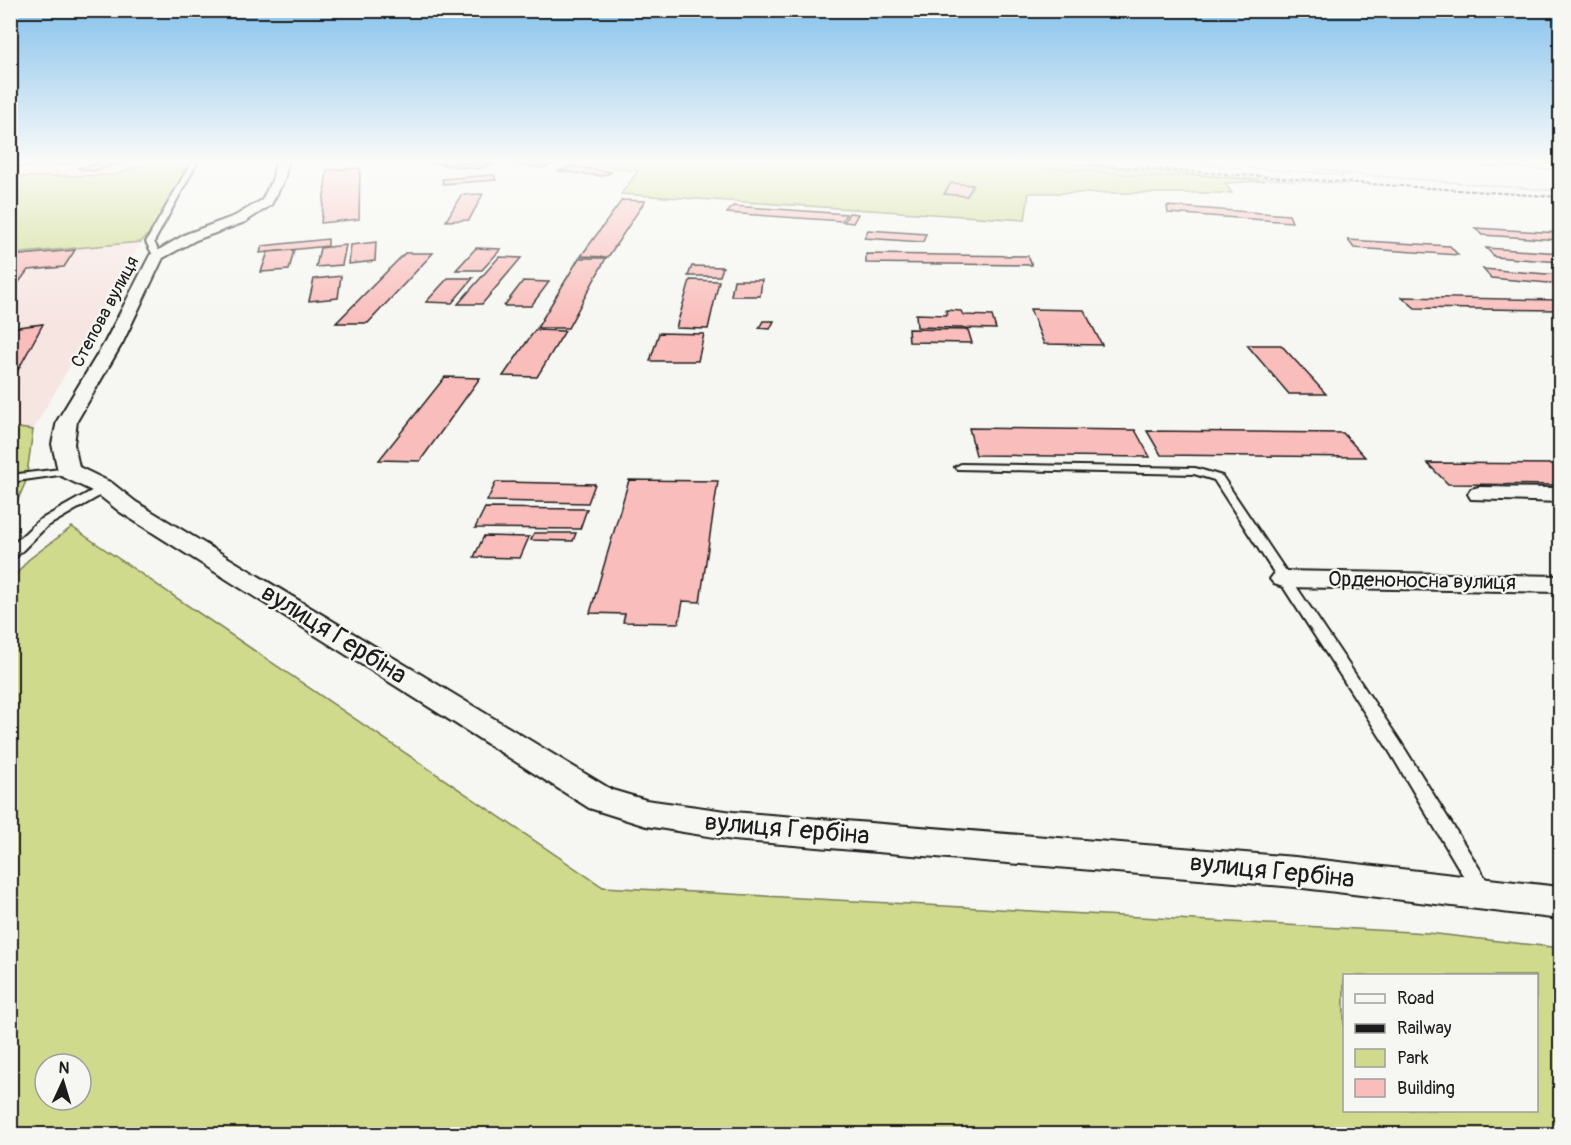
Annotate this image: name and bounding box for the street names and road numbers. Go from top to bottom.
street label: Степова вулиця [66,252,144,372]
street label: Орденоносна вулиця [1328,566,1516,596]
street label: вулиця Гербіна [255,577,413,691]
street label: вулиця Гербіна [703,806,871,852]
street label: вулиця Гербіна [1188,846,1356,896]

